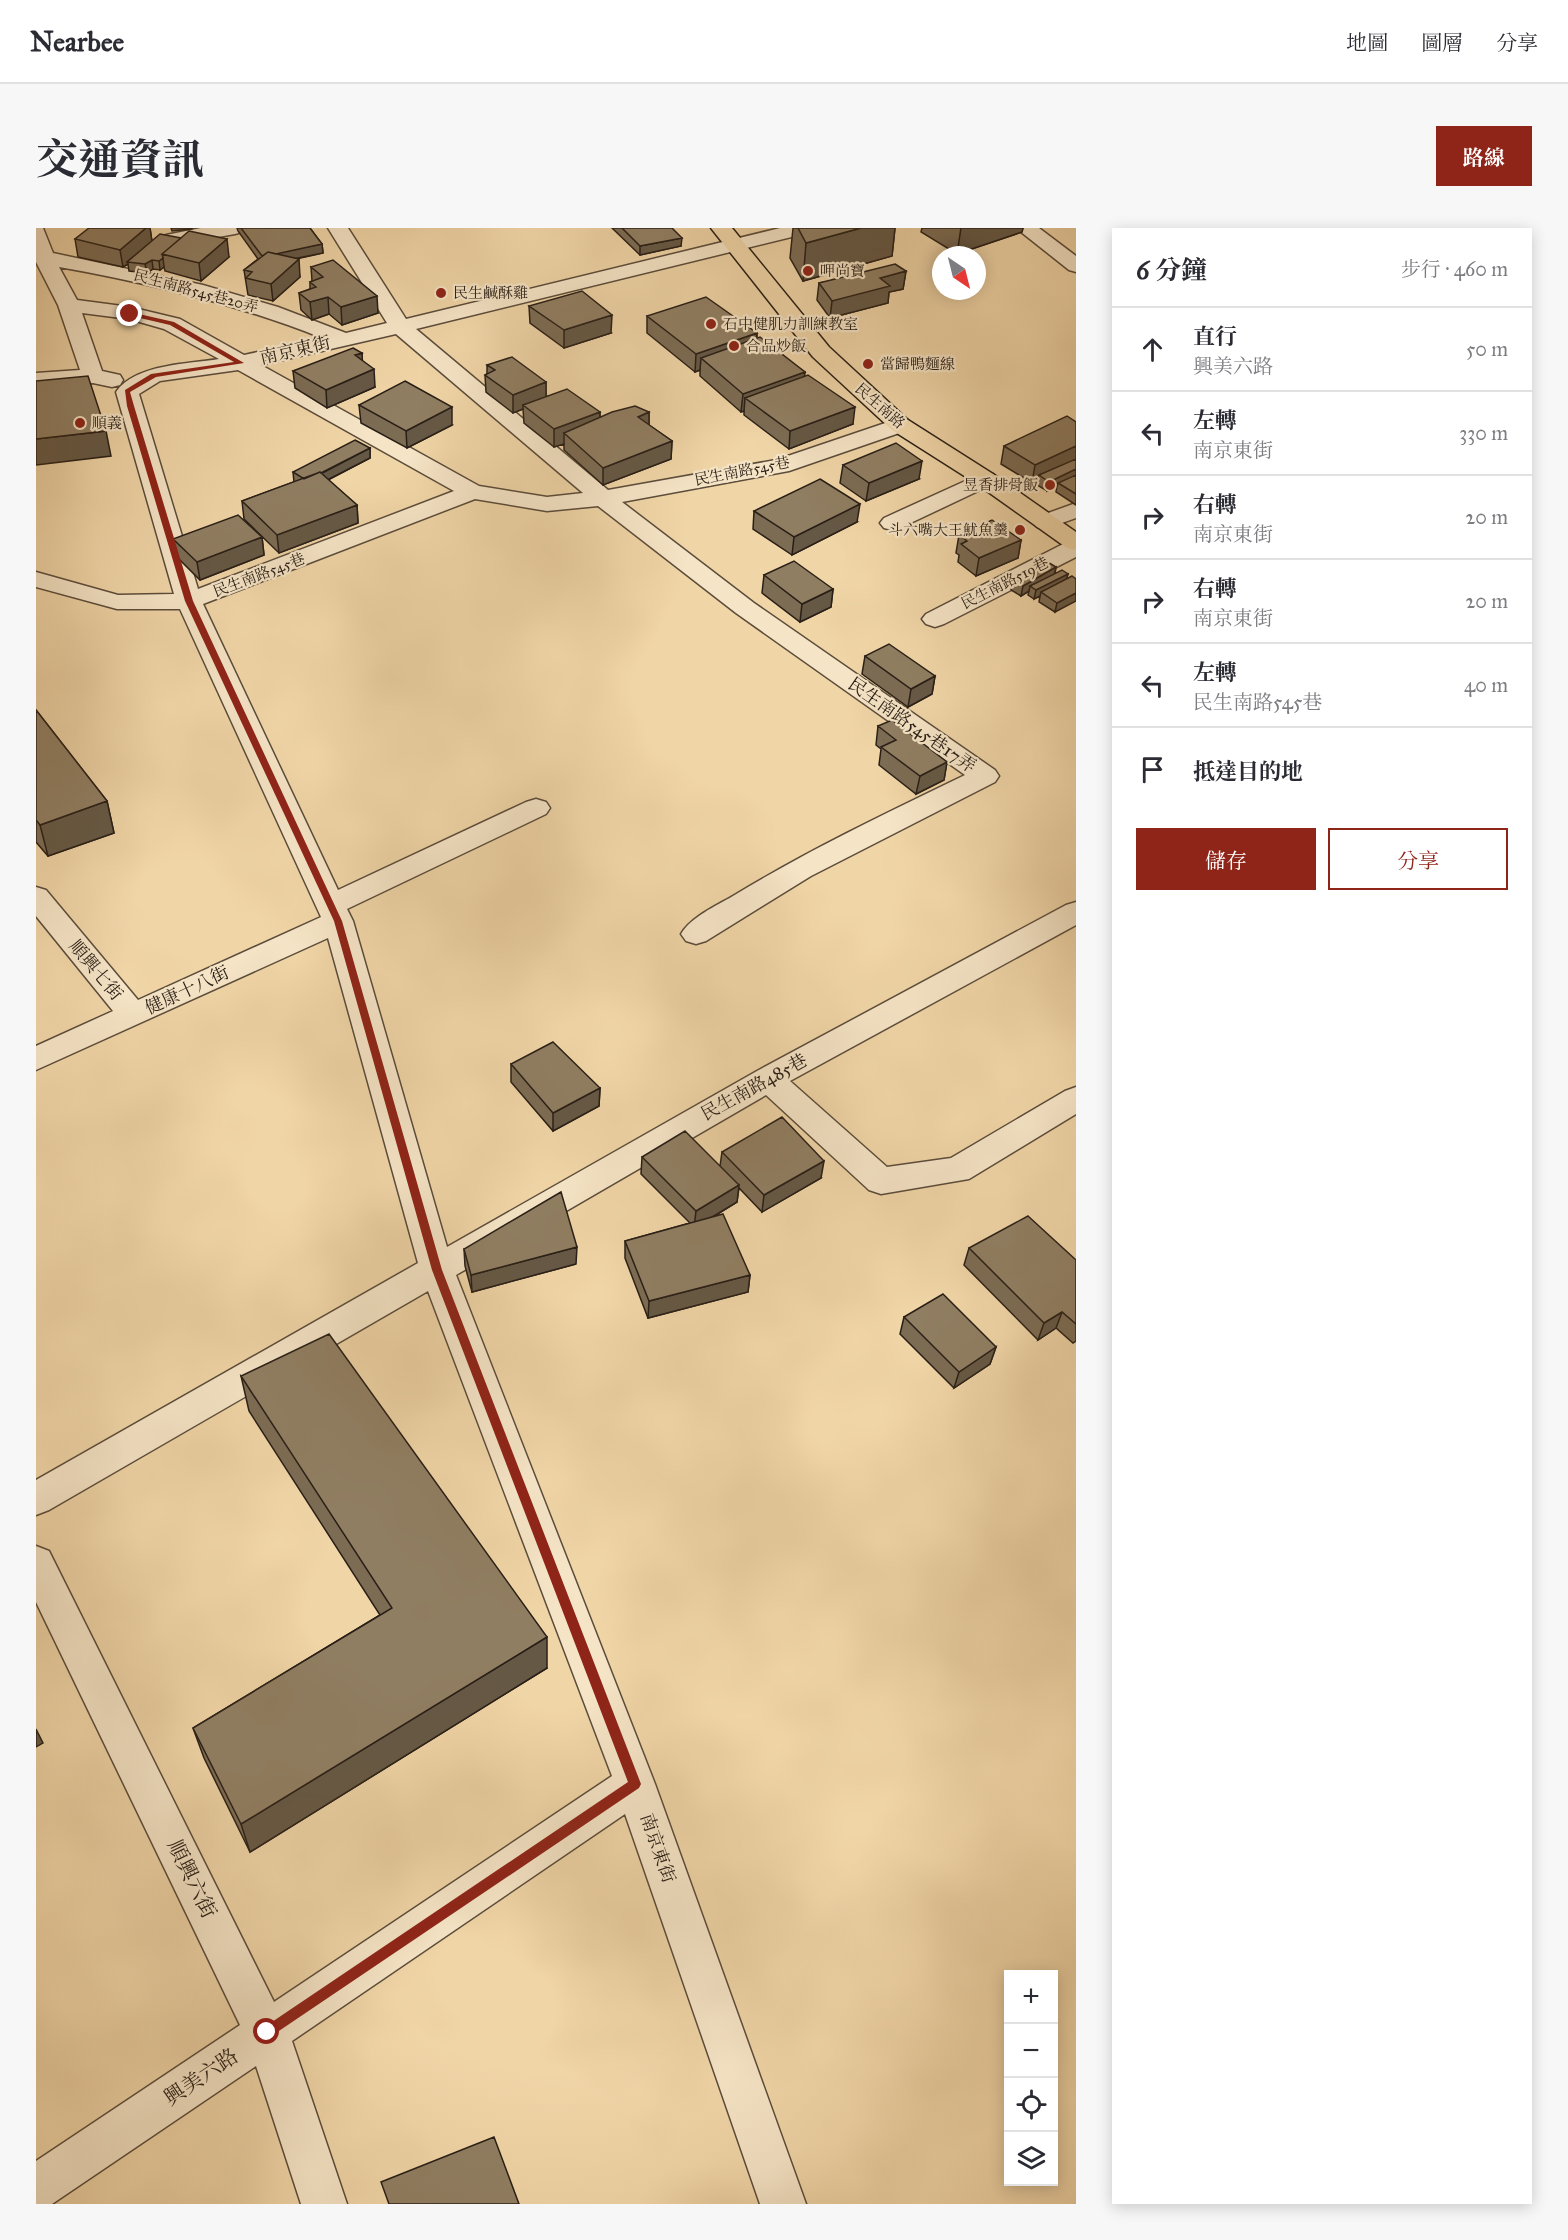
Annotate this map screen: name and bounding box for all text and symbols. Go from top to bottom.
text: Nearbee [30,24,124,59]
text: 地圖 [1346,30,1388,56]
text: 圖層 [1421,30,1463,56]
text: 分享 [1496,30,1538,56]
button: 路線 [1436,126,1532,186]
text: 交通資訊 [36,134,204,186]
north arrow [932,246,986,300]
text: 6 分鐘 [1136,254,1207,286]
text: 步行 · 460 m [1401,257,1508,281]
place label: 呷尚寶 [820,262,865,280]
marker: 呷尚寶 [801,264,815,278]
street label: 民生南路545巷20弄 [132,266,260,316]
place label: 民生鹹酥雞 [453,284,528,302]
marker: 民生鹹酥雞 [434,286,448,300]
route end [116,300,142,326]
place label: 石中健肌力訓練教室 [723,315,858,333]
marker: 石中健肌力訓練教室 [704,317,718,331]
text: 直行 [1193,323,1237,350]
street label: 南京東街 [257,331,333,369]
icon: ahead [1136,333,1169,366]
place label: 合品炒飯 [746,337,806,355]
text: 50 m [1466,337,1508,361]
marker: 合品炒飯 [727,339,741,353]
text: 興美六路 [1193,354,1273,378]
place label: 當歸鴨麵線 [880,355,955,373]
marker: 當歸鴨麵線 [861,357,875,371]
street label: 民生南路 [851,380,909,432]
text: 左轉 [1193,407,1237,434]
place label: 順義 [92,414,122,432]
marker: 順義 [73,416,87,430]
icon: left [1136,417,1169,450]
text: 330 m [1459,421,1508,445]
text: 南京東街 [1193,438,1273,462]
street label: 民生南路545巷 [693,453,791,489]
place label: 昱香排骨飯 [963,476,1038,494]
marker: 昱香排骨飯 [1043,478,1057,492]
text: 右轉 [1193,491,1237,518]
icon: right [1136,501,1169,534]
text: 20 m [1465,505,1508,529]
place label: 斗六嘴大王魷魚羹 [888,521,1008,539]
text: 南京東街 [1193,522,1273,546]
marker: 斗六嘴大王魷魚羹 [1013,523,1027,537]
street label: 民生南路545巷 [211,549,307,601]
street label: 民生南路519巷 [958,553,1052,613]
text: 右轉 [1193,575,1237,602]
icon: right [1136,585,1169,618]
text: 20 m [1465,589,1508,613]
text: 南京東街 [1193,606,1273,630]
text: 左轉 [1193,659,1237,686]
icon: left [1136,669,1169,702]
street label: 民生南路545巷17弄 [844,673,980,777]
text: 40 m [1464,673,1508,697]
text: 民生南路545巷 [1193,690,1322,714]
icon: arrive [1136,753,1169,786]
text: 抵達目的地 [1193,758,1303,785]
button: 儲存 [1136,828,1316,890]
button: 分享 [1328,828,1508,890]
street label: 順興七街 [64,935,128,1005]
street label: 健康十八街 [142,961,232,1019]
street label: 民生南路485巷 [697,1049,811,1125]
street label: 南京東街 [636,1810,680,1886]
street label: 順興六街 [162,1836,222,1922]
map controls [1004,1970,1058,2186]
button: + [1004,1970,1058,2024]
route start [253,2018,279,2044]
button: − [1004,2024,1058,2078]
street label: 興美六路 [159,2043,243,2111]
button: locate [1004,2078,1058,2132]
button: layers [1004,2132,1058,2186]

